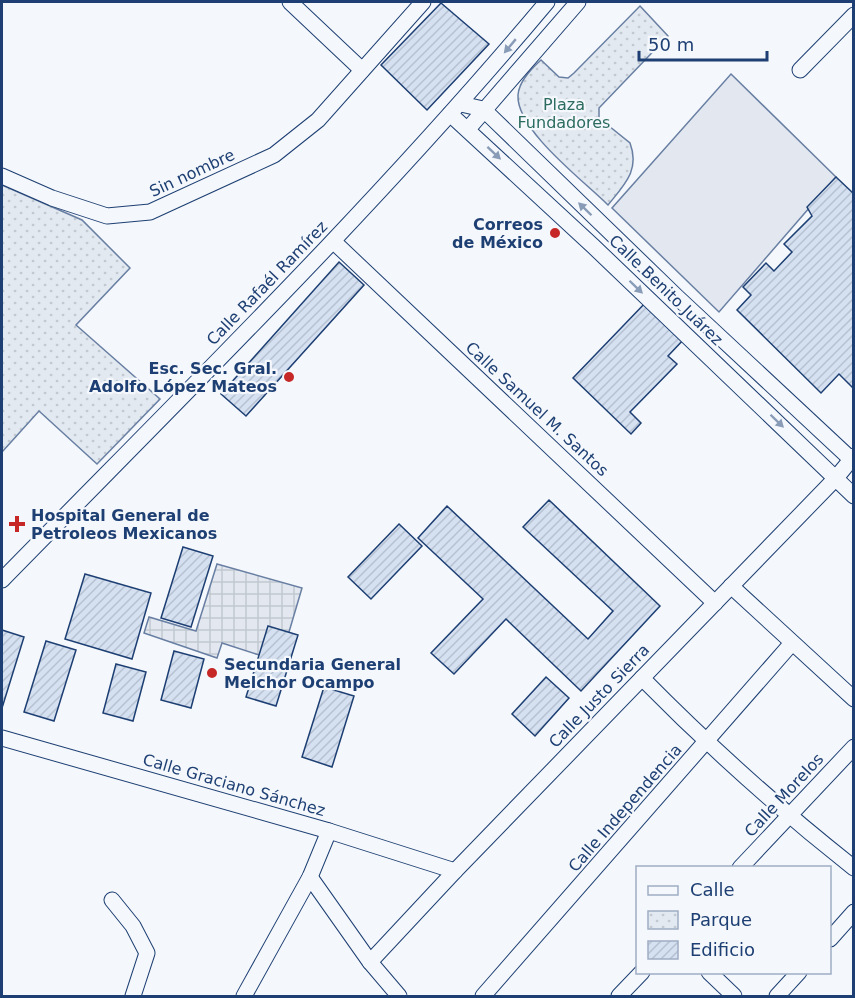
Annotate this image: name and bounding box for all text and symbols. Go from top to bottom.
scale bar [639,24,766,62]
text: 50 m [648,34,694,55]
one-way arrow [503,38,516,54]
park label: Plaza Fundadores [518,95,610,132]
street label: Sin nombre [146,145,238,201]
one-way arrow [486,146,501,160]
one-way arrow [579,202,593,216]
place label: Correos de México [452,215,543,252]
street label: Calle Rafaél Ramírez [203,217,331,349]
marker: Correos de México [548,226,562,240]
street label: Calle Benito Juárez [605,231,727,349]
one-way arrow [628,280,643,294]
street label: Calle Samuel M. Santos [462,338,612,480]
place label: Esc. Sec. Gral. Adolfo López Mateos [89,359,277,396]
marker: Esc. Sec. Gral. Adolfo López Mateos [282,370,296,384]
one-way arrow [769,414,783,428]
place label: Hospital General de Petroleos Mexicanos [31,506,217,543]
marker: Hospital General de Petroleos Mexicanos [8,515,26,533]
street label: Calle Justo Sierra [545,640,653,752]
place label: Secundaria General Melchor Ocampo [224,655,401,692]
marker: Secundaria General Melchor Ocampo [205,666,219,680]
street label: Calle Independencia [564,740,686,876]
street label: Calle Morelos [741,749,827,841]
street label: Calle Graciano Sánchez [141,750,327,820]
legend [636,866,831,974]
text: Calle [690,879,735,900]
text: Parque [690,909,752,930]
text: Edificio [690,939,755,960]

